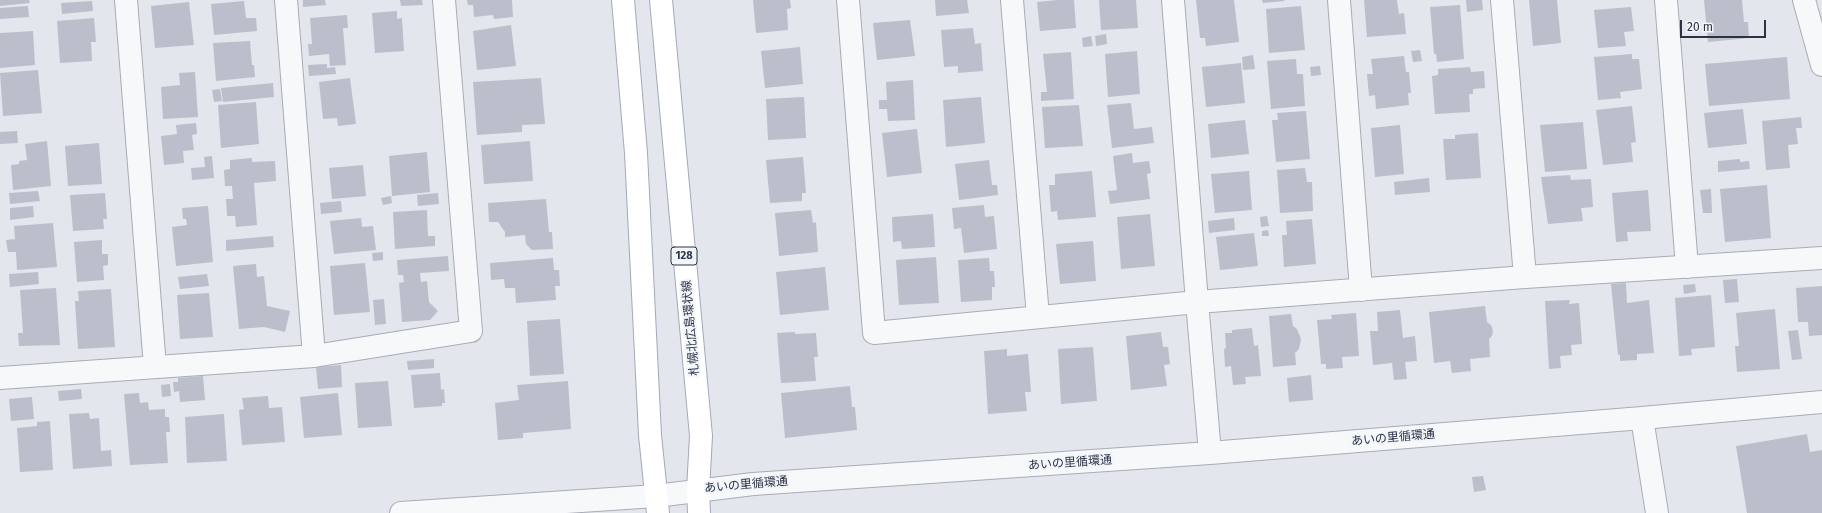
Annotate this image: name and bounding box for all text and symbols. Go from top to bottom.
scale bar [1682,12,1768,38]
text: 20 m [1687,20,1713,34]
road number: 128 [671,247,697,265]
street label: 札幌北広島環状線 [680,280,702,376]
street label: あいの里循環通 [1351,427,1435,449]
street label: あいの里循環通 [1028,453,1112,473]
street label: あいの里循環通 [704,474,788,496]

